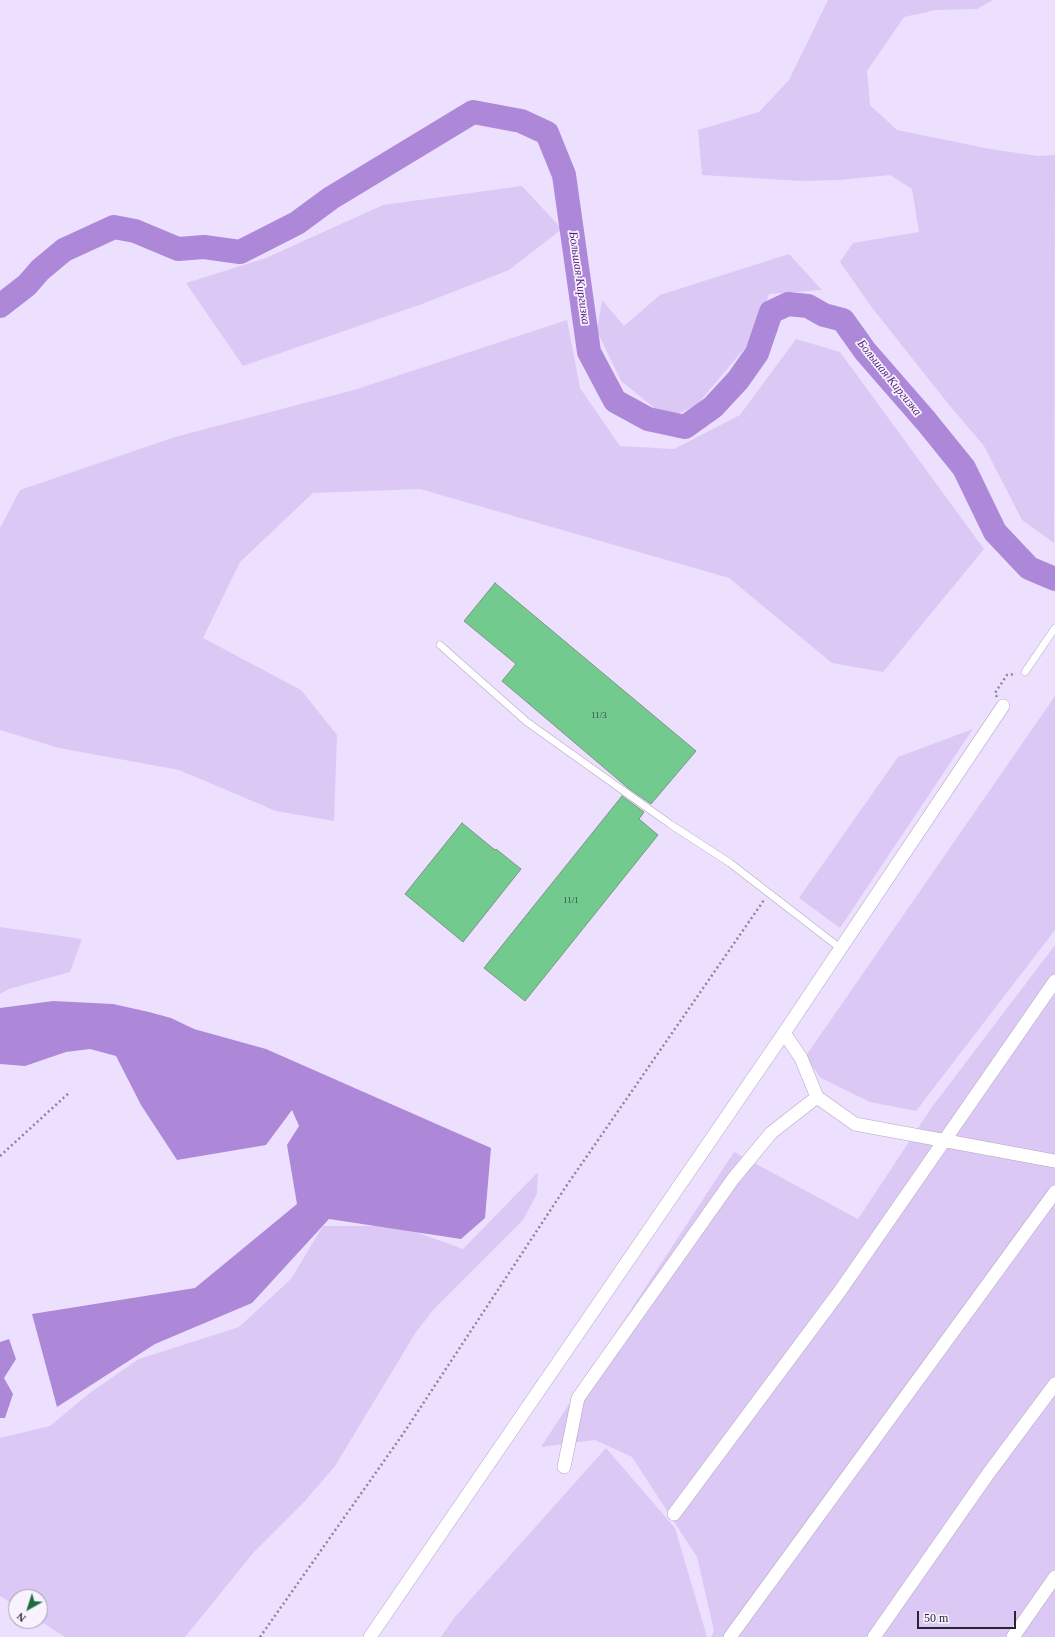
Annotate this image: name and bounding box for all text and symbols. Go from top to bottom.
water label: Большая Киргизка [565,231,593,325]
water label: Большая Киргизка [854,337,924,419]
house number: 11/3 [591,711,607,721]
house number: 11/1 [563,896,579,906]
north arrow [8,1589,48,1629]
scale bar [919,1603,1018,1629]
text: N [14,1610,28,1625]
text: 50 m [924,1611,948,1625]

